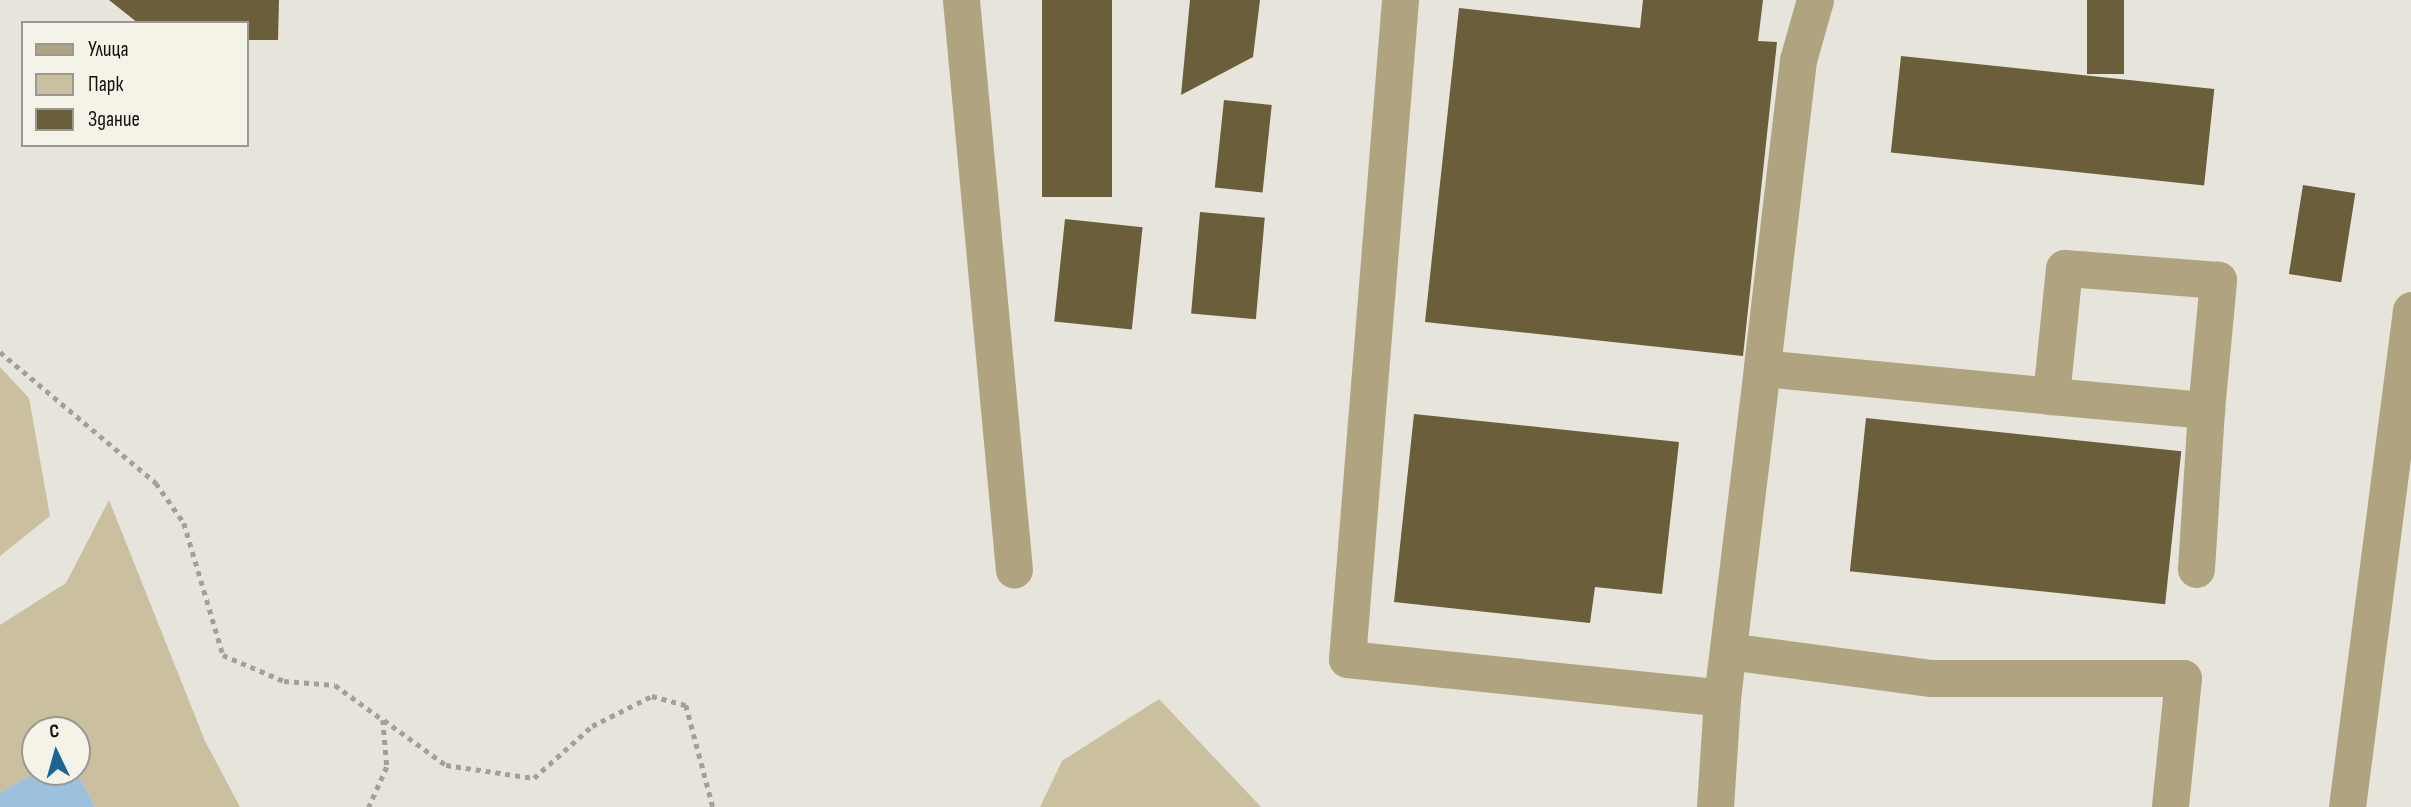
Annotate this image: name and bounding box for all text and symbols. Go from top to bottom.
legend [21,21,248,147]
text: Улица [88,37,129,62]
text: Парк [88,72,123,97]
text: Здание [88,107,140,132]
north arrow [21,716,91,786]
text: С [48,720,60,743]

